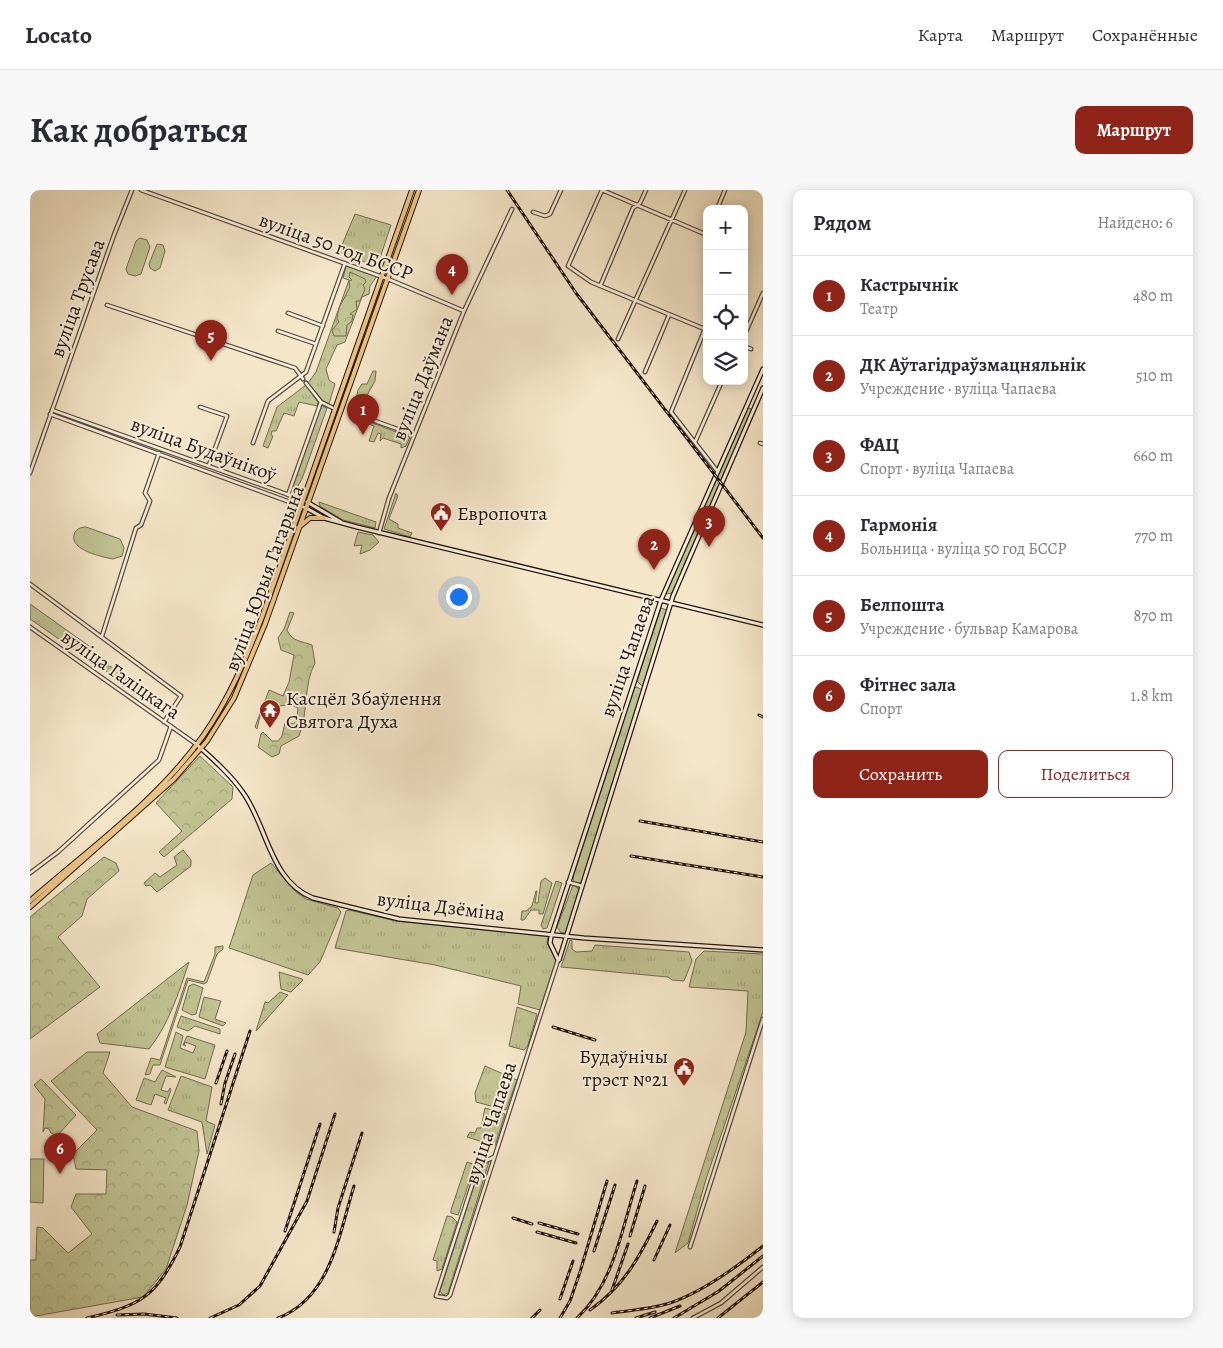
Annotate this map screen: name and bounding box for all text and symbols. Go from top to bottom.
text: Locato [25,19,92,51]
text: Карта [918,23,963,47]
text: Маршрут [991,23,1064,47]
text: Сохранённые [1092,23,1198,47]
text: Как добраться [30,106,248,154]
button: Маршрут [1075,106,1193,154]
map controls [703,205,748,385]
button: + [703,205,748,250]
street label: вуліца 50 год БССР [255,206,416,287]
text: Рядом [813,209,871,237]
text: Найдено: 6 [1098,212,1173,234]
street label: вуліца Трусава [44,235,112,361]
button: − [703,250,748,295]
pin: 4 [436,254,468,295]
text: Кастрычнік [860,272,959,298]
text: 1 [826,285,832,307]
text: 480 m [1133,285,1173,307]
button: locate [703,295,748,340]
text: Театр [860,298,898,320]
street label: вуліца Даўмана [385,311,460,445]
pin: 5 [195,320,227,361]
button: layers [703,340,748,385]
text: ДК Аўтагідраўзмацняльнік [860,352,1086,378]
text: 2 [825,365,833,387]
text: 510 m [1136,365,1173,387]
text: Учреждение · вуліца Чапаева [860,378,1056,400]
pin: 1 [347,394,379,435]
street label: вуліца Будаўнікоў [127,411,281,489]
text: ФАЦ [860,432,899,458]
text: 3 [826,445,832,467]
text: 660 m [1133,445,1173,467]
text: Спорт · вуліца Чапаева [860,458,1014,480]
street label: вуліца Юрыя Гагарына [218,481,311,675]
place label: Европочта [457,500,548,527]
public building icon: Европочта [429,501,453,532]
pin: 3 [693,506,725,547]
text: Гармонія [860,512,937,538]
text: 4 [825,525,833,547]
text: 770 m [1135,525,1173,547]
pin: 2 [638,529,670,570]
text: Больница · вуліца 50 год БССР [860,538,1066,560]
your location [446,584,472,610]
street label: вуліца Чапаева [594,591,661,721]
text: Белпошта [860,592,945,618]
text: 5 [826,605,832,627]
text: 870 m [1134,605,1173,627]
text: Учреждение · бульвар Камарова [860,618,1078,640]
street label: вуліца Галіцкага [56,623,186,726]
text: Фітнес зала [860,672,956,698]
place label: Касцёл Збаўлення Святога Духа [286,685,442,735]
text: 6 [825,685,833,707]
text: 1.8 km [1130,685,1173,707]
temple icon: Касцёл Збаўлення Святога Духа [258,698,282,729]
text: Спорт [860,698,902,720]
button: Сохранить [813,750,988,798]
button: Поделиться [998,750,1173,798]
street label: вуліца Дзёміна [375,885,507,928]
place label: Будаўнічы трэст №21 [579,1043,668,1093]
public building icon: Будаўнічы трэст №21 [672,1056,696,1087]
street label: вуліца Чапаева [458,1058,523,1188]
pin: 6 [44,1133,76,1174]

